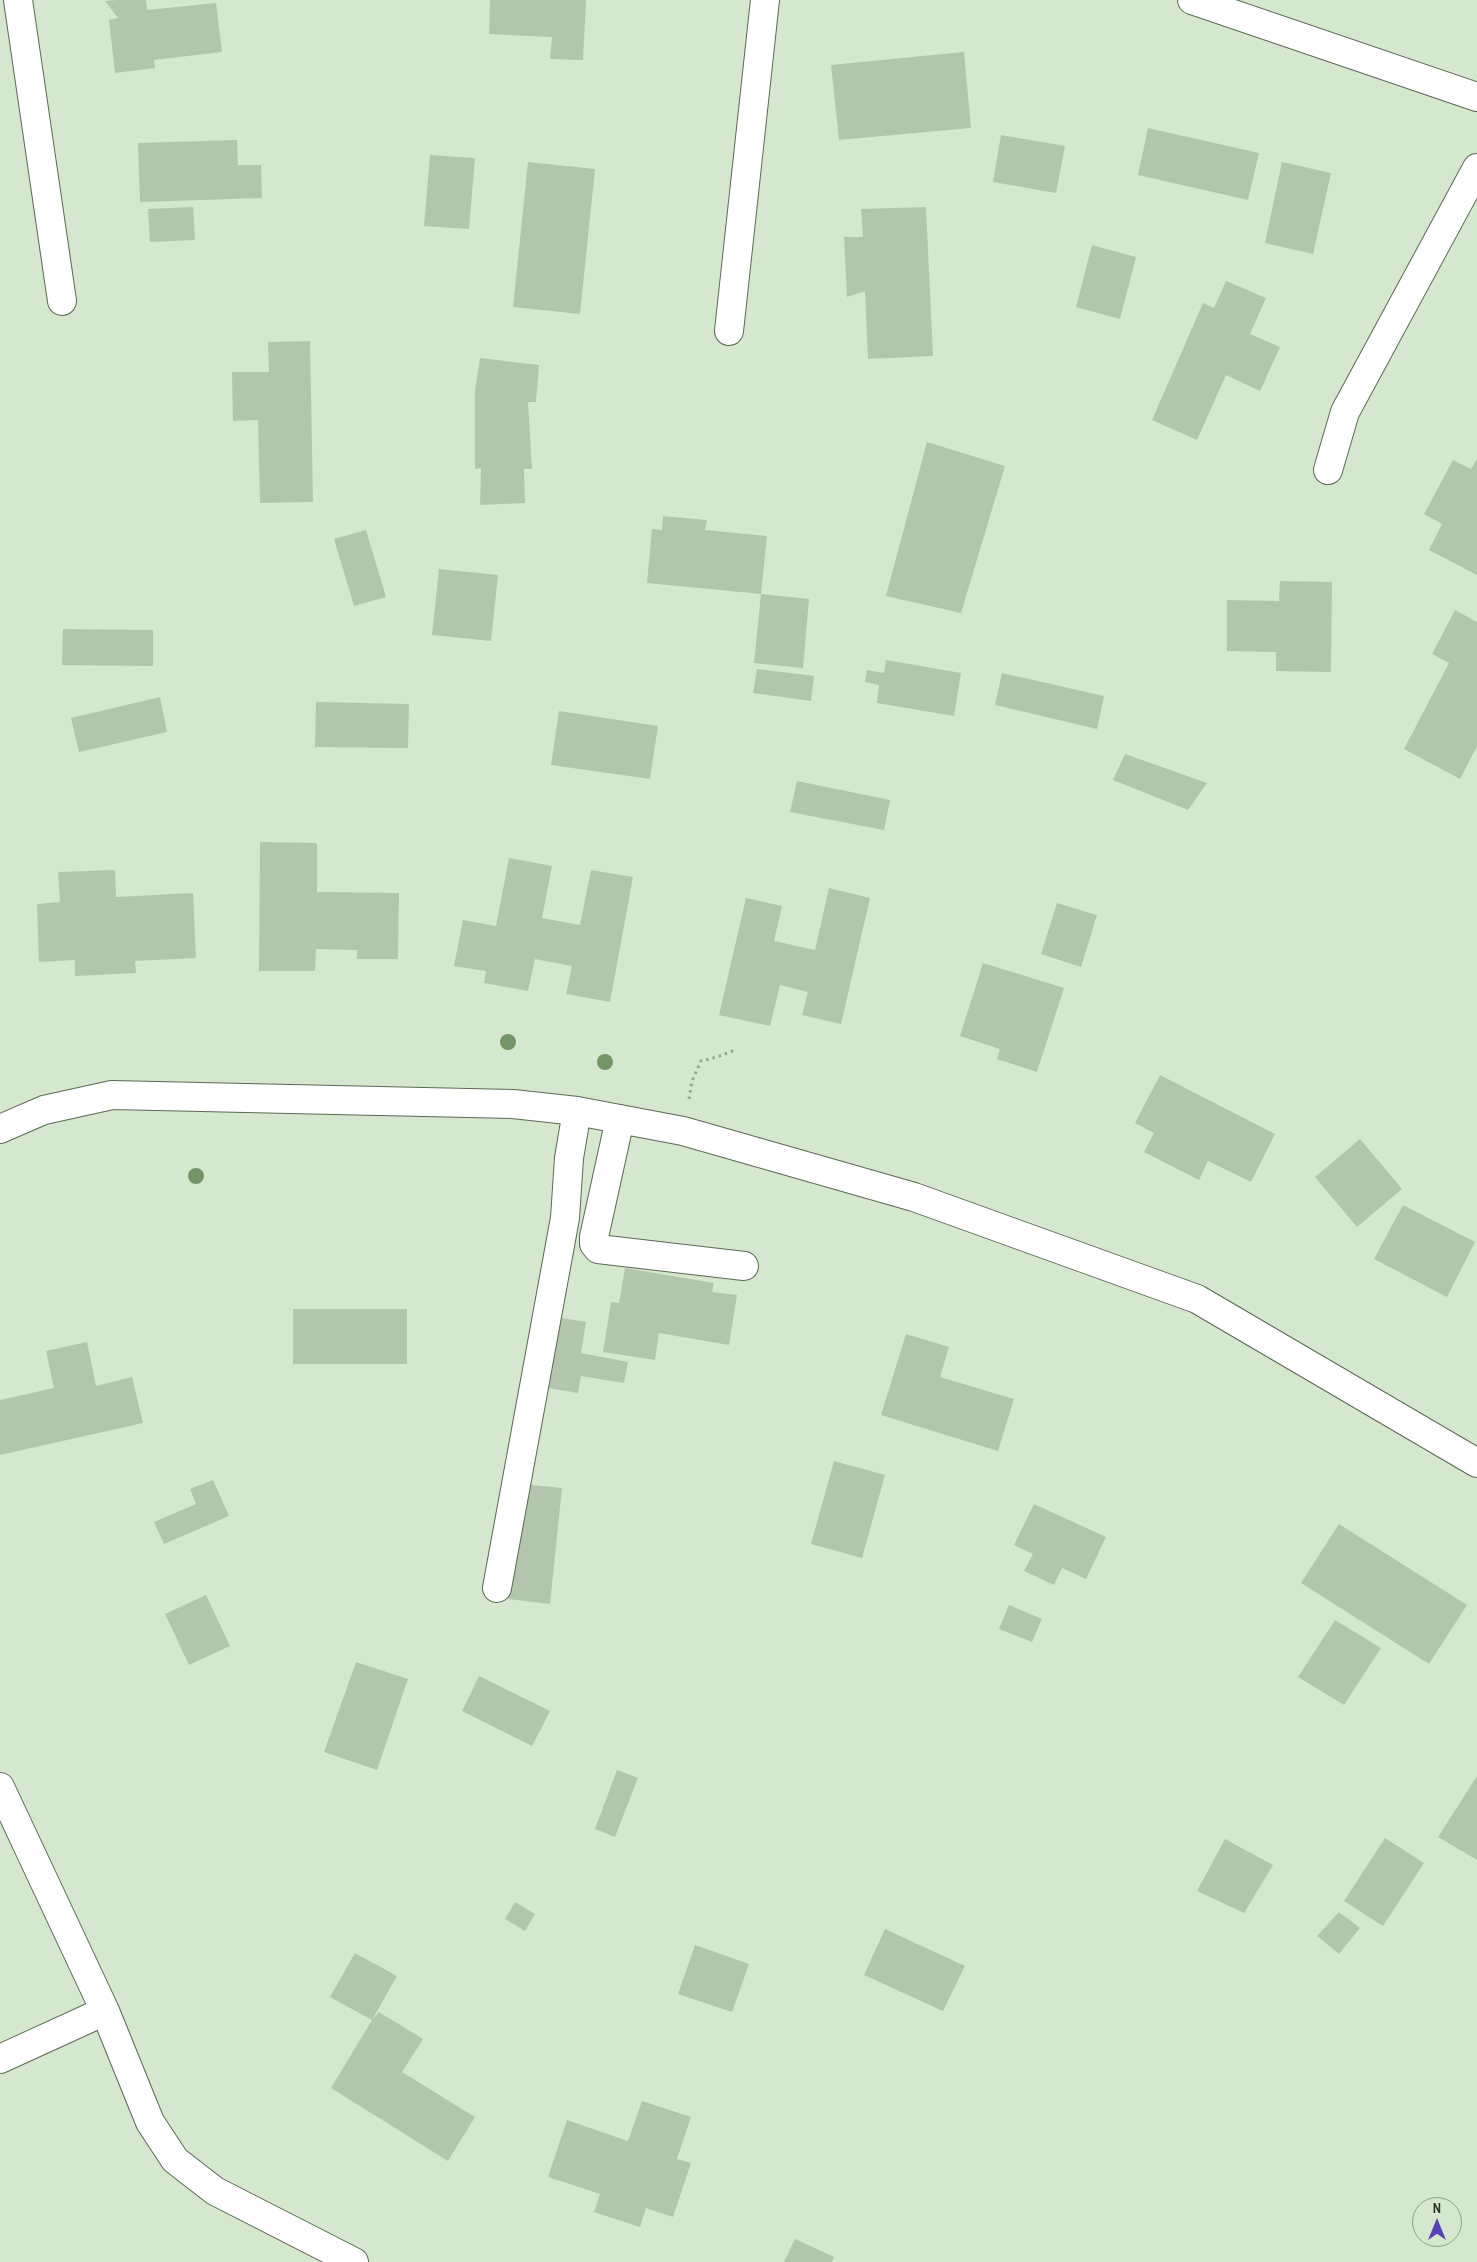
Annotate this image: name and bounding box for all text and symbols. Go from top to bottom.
north arrow [1412,2197,1462,2247]
text: N [1433,2199,1441,2217]

